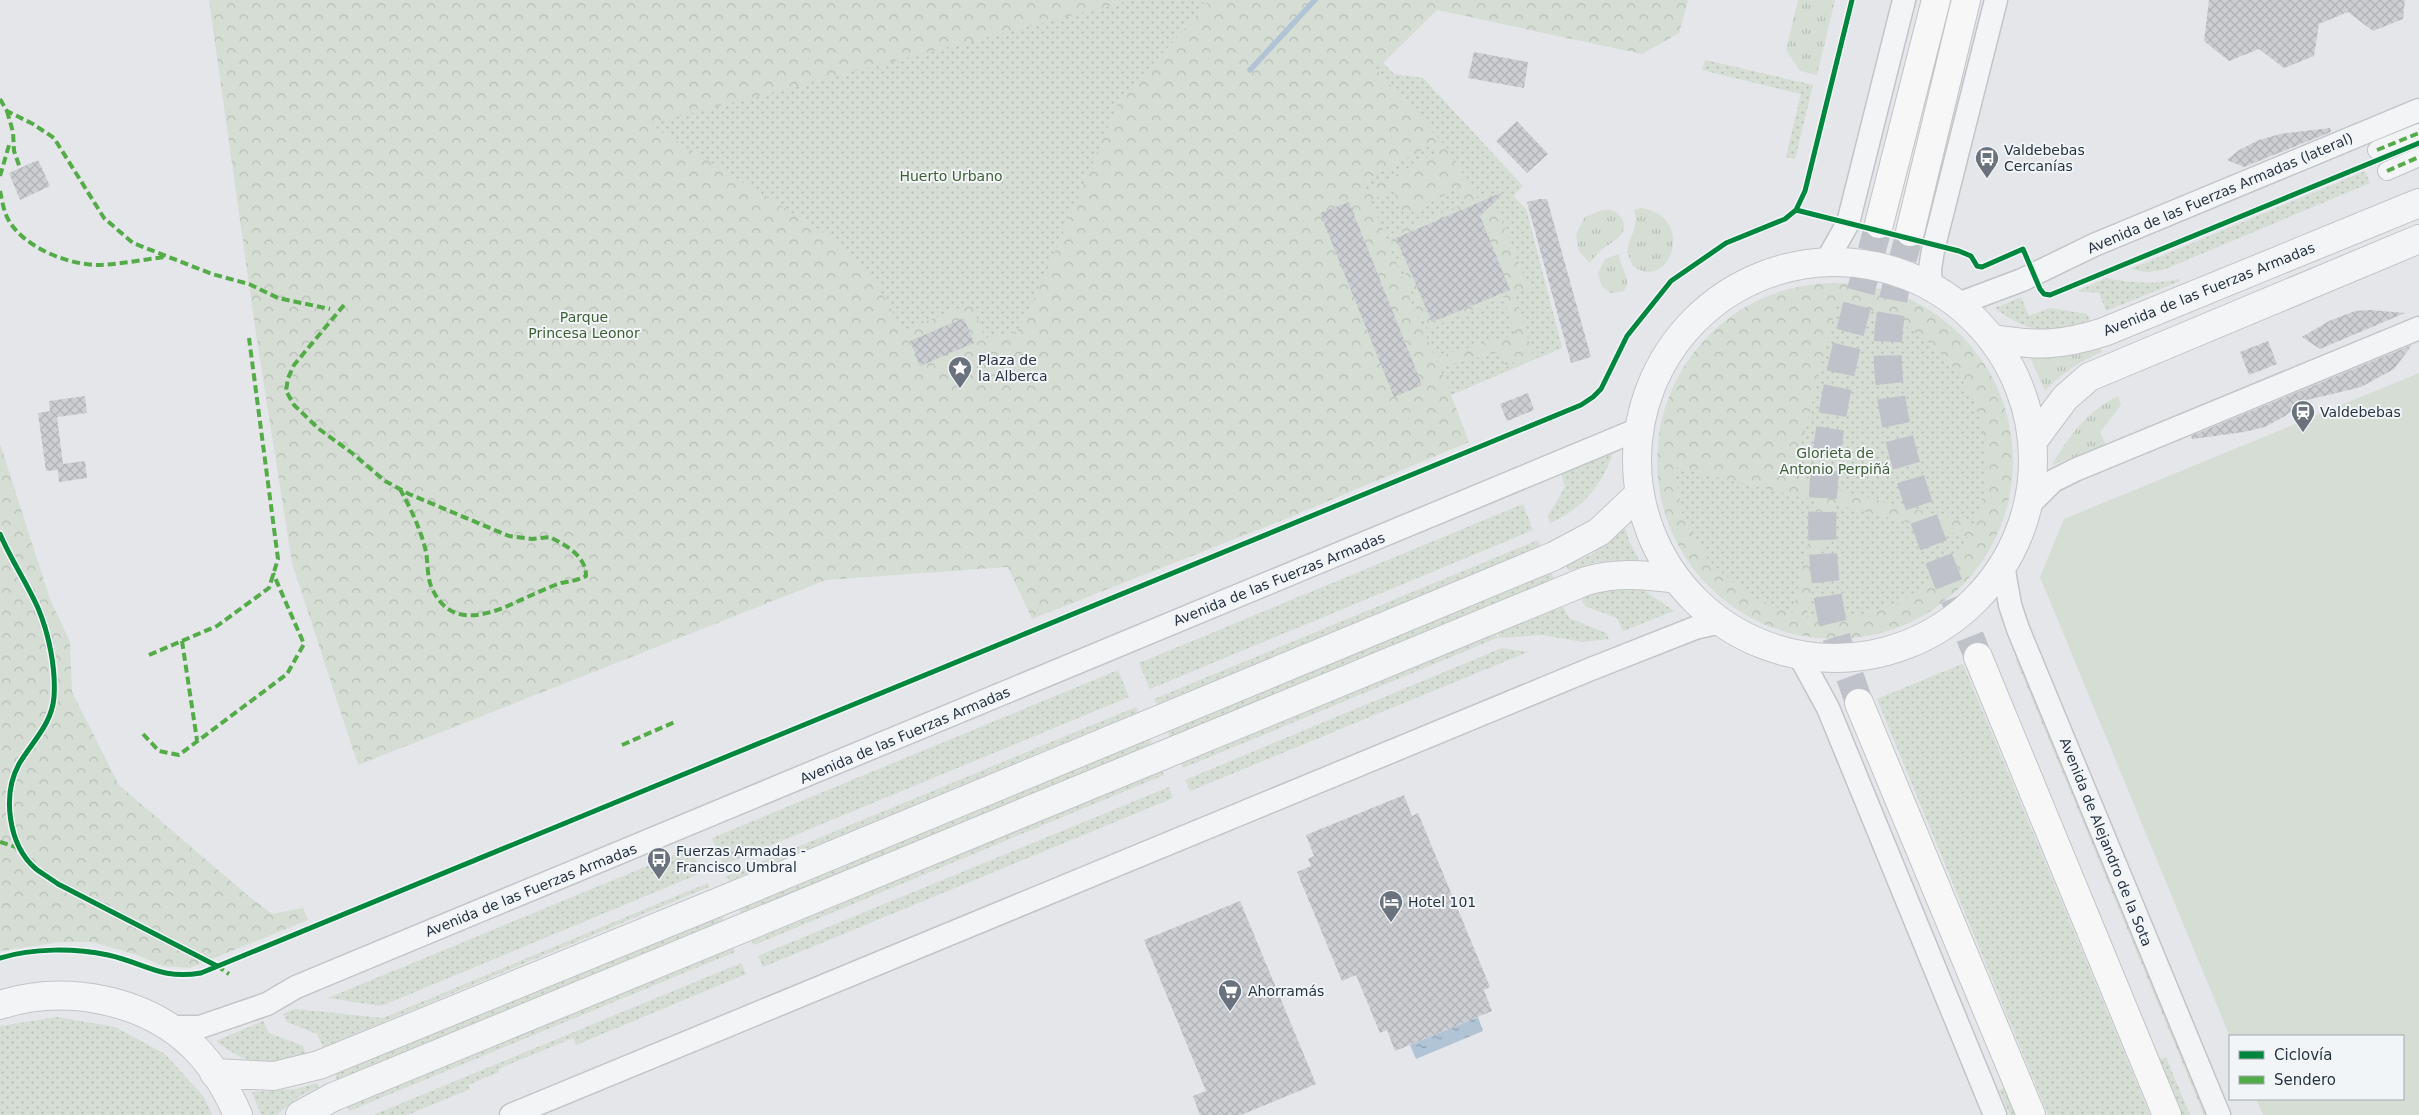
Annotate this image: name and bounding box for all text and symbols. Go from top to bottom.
street label: Avenida de las Fuerzas Armadas (lateral) [2085,130,2355,256]
place label: Valdebebas Cercanías [2004,142,2085,174]
bus stop icon: Valdebebas Cercanías [1974,145,2000,179]
park label: Huerto Urbano [899,168,1003,184]
street label: Avenida de las Fuerzas Armadas [2101,239,2317,339]
park label: Parque Princesa Leonor [528,309,640,341]
place label: Plaza de la Alberca [978,352,1048,384]
place icon: Plaza de la Alberca [947,355,973,389]
station icon: Valdebebas [2290,399,2316,433]
place label: Valdebebas [2320,404,2401,420]
park label: Glorieta de Antonio Perpiñá [1780,445,1890,477]
street label: Avenida de las Fuerzas Armadas [1171,529,1387,629]
street label: Avenida de las Fuerzas Armadas [798,683,1012,787]
street label: Avenida de Alejandro de la Sota [2057,735,2155,949]
street label: Avenida de las Fuerzas Armadas [423,840,639,940]
place label: Fuerzas Armadas - Francisco Umbral [676,843,806,875]
bus stop icon: Fuerzas Armadas - Francisco Umbral [646,846,672,880]
hotel icon: Hotel 101 [1378,889,1404,923]
place label: Hotel 101 [1408,894,1476,910]
supermarket icon: Ahorramás [1217,978,1243,1012]
place label: Ahorramás [1248,983,1324,999]
legend [2229,1035,2404,1100]
text: Ciclovía [2274,1046,2332,1064]
text: Sendero [2274,1071,2336,1089]

